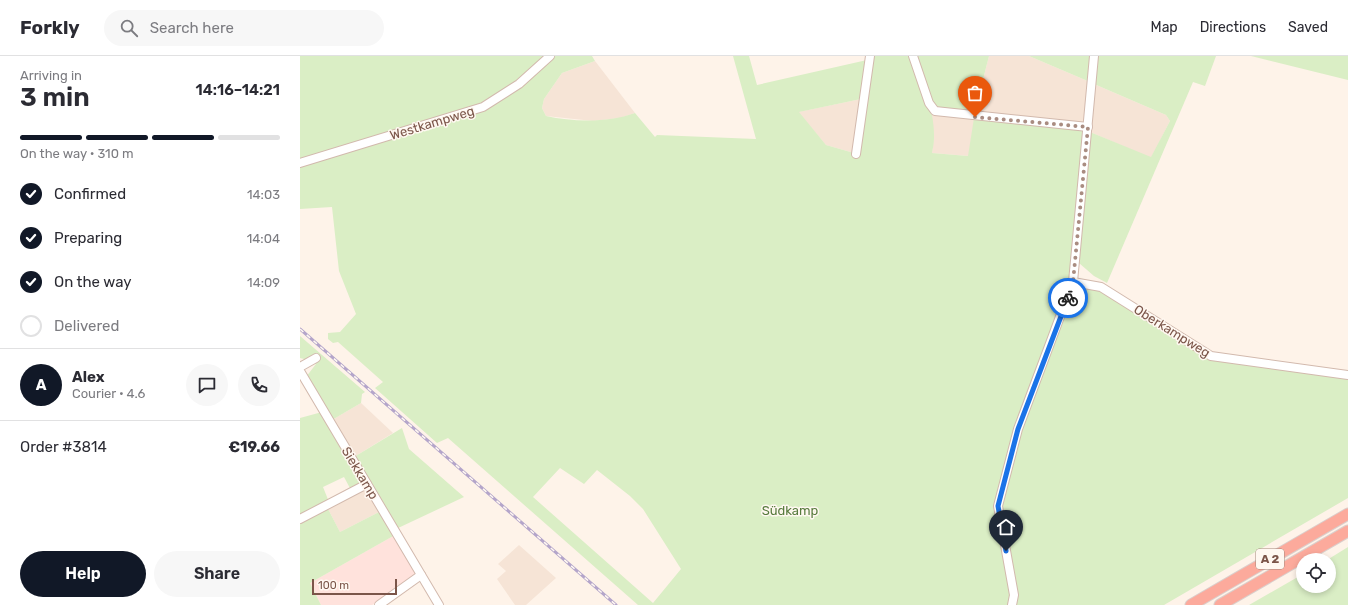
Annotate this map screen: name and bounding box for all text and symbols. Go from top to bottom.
search box [104,10,384,46]
text: Forkly [20,16,80,39]
icon: search [118,17,140,39]
text: Search here [150,19,234,37]
text: Map [1151,19,1178,36]
text: Directions [1200,19,1266,36]
text: Saved [1288,19,1328,36]
text: Arriving in [20,68,82,83]
pin [958,76,992,117]
text: 14:16–14:21 [196,81,280,99]
text: 3 min [20,82,90,113]
icon: bag [964,82,986,104]
street label: Westkampweg [388,103,476,144]
text: On the way · 310 m [20,146,134,161]
icon: check [20,183,42,205]
text: Confirmed [54,185,126,203]
text: 14:03 [247,187,280,202]
icon: check [20,227,42,249]
text: Preparing [54,229,122,247]
text: 14:04 [247,231,280,246]
icon: check [20,271,42,293]
text: On the way [54,273,132,291]
text: 14:09 [247,275,280,290]
courier [1048,278,1088,318]
icon: bike [1057,287,1079,309]
street label: Oberkampweg [1131,302,1213,361]
text: Delivered [54,317,119,335]
button: chat [186,364,228,406]
button: phone [238,364,280,406]
text: Alex [72,368,105,386]
text: A [36,376,46,394]
text: Courier · 4.6 [72,386,145,401]
text: Order #3814 [20,438,107,456]
text: €19.66 [228,438,280,456]
street label: Siekkamp [339,444,382,502]
park label: Südkamp [762,503,819,518]
pin [989,510,1023,551]
icon: home [995,516,1017,538]
road number: A 2 [1256,549,1284,569]
button: Help [20,551,146,597]
button: Share [154,551,280,597]
map controls [1296,553,1336,593]
button: locate [1296,553,1336,593]
scale bar [312,577,397,596]
text: 100 m [318,579,349,592]

